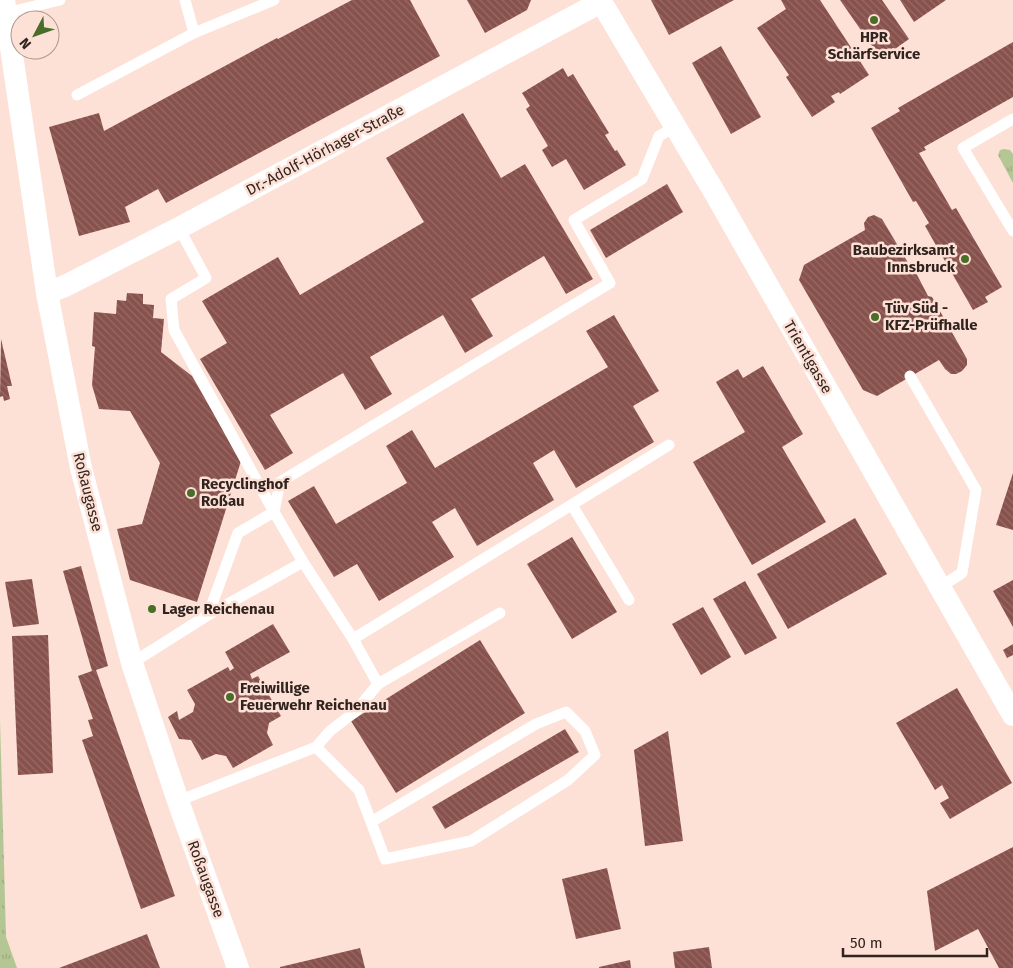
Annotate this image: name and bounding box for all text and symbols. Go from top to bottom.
north arrow [10,10,60,60]
marker: HPR Schärfservice [868,14,880,26]
place label: HPR Schärfservice [828,28,920,63]
text: N [16,34,35,52]
street label: Dr.-Adolf-Hörhager-Straße [243,101,407,199]
place label: Baubezirksamt Innsbruck [853,241,956,276]
marker: Baubezirksamt Innsbruck [959,253,971,265]
place label: Tüv Süd - KFZ-Prüfhalle [885,299,977,334]
marker: Tüv Süd - KFZ-Prüfhalle [869,311,881,323]
street label: Trientlgasse [780,317,836,397]
street label: Roßaugasse [69,451,107,533]
place label: Recyclinghof Roßau [201,475,290,510]
marker: Recyclinghof Roßau [185,487,197,499]
place label: Lager Reichenau [162,600,275,618]
marker: Lager Reichenau [146,603,158,615]
place label: Freiwillige Feuerwehr Reichenau [240,679,387,714]
marker: Freiwillige Feuerwehr Reichenau [224,691,236,703]
street label: Roßaugasse [184,838,228,920]
scale bar [843,926,987,958]
text: 50 m [850,934,883,952]

